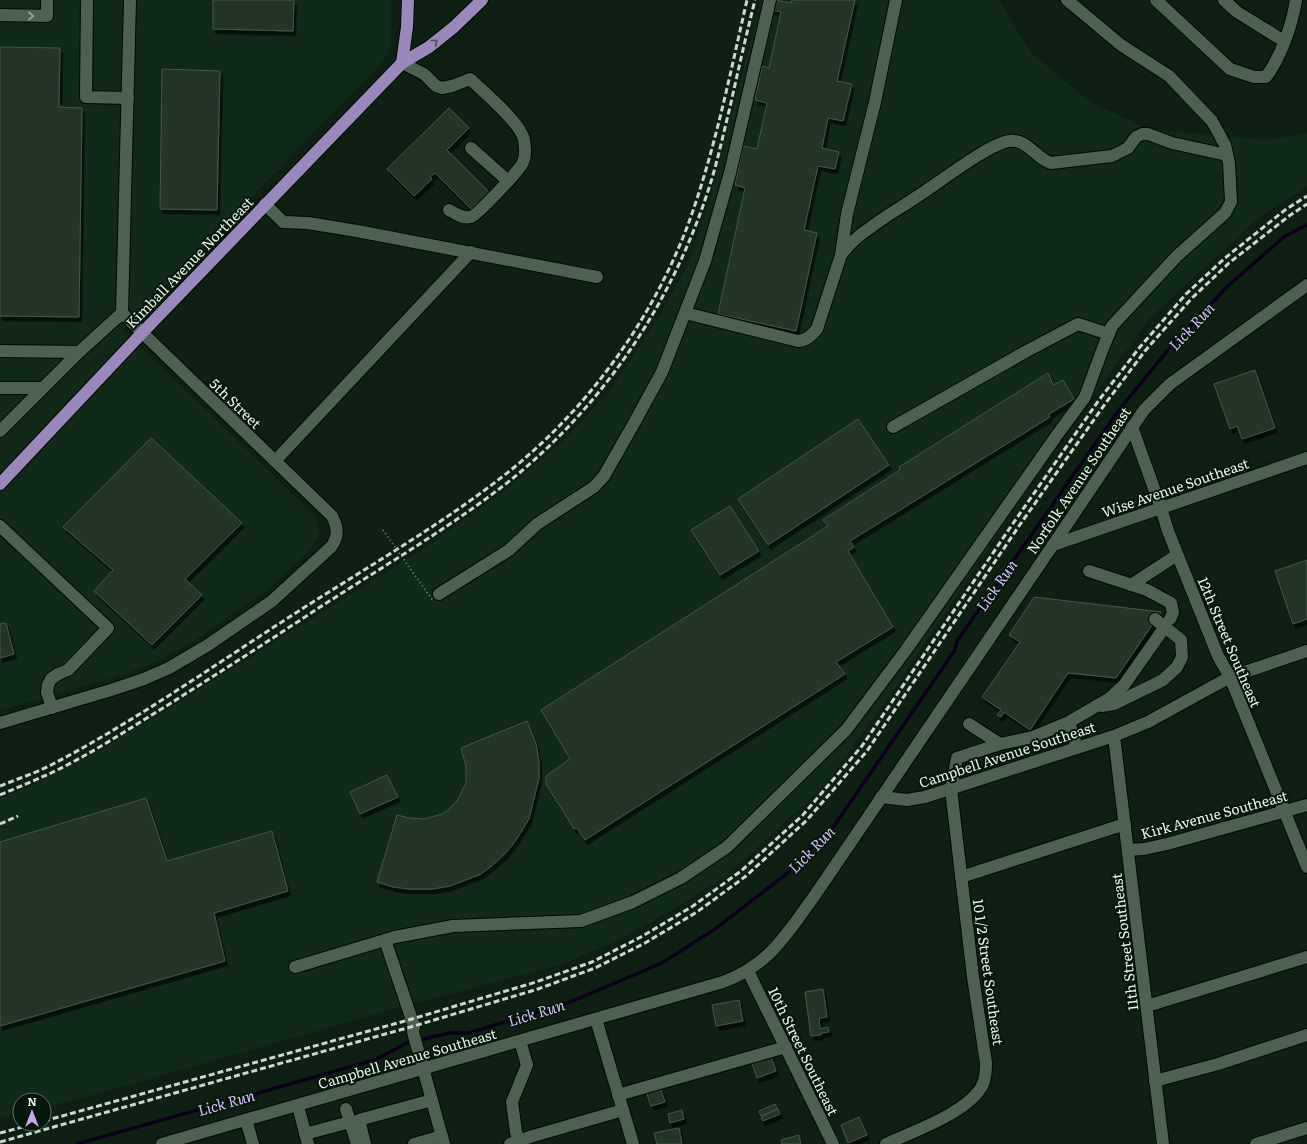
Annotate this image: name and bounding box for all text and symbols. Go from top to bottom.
one-way arrow [28,12,34,20]
one-way arrow [430,40,437,47]
street label: Kimball Avenue Northeast [121,192,257,332]
water label: Lick Run [1163,297,1219,355]
street label: 5th Street [206,373,267,433]
street label: Norfolk Avenue Southeast [1021,402,1135,557]
street label: Wise Avenue Southeast [1099,452,1252,522]
water label: Lick Run [970,554,1022,616]
street label: 12th Street Southeast [1193,574,1267,711]
street label: Campbell Avenue Southeast [916,716,1098,792]
street label: Kirk Avenue Southeast [1138,785,1290,843]
water label: Lick Run [782,820,840,878]
street label: 11th Street Southeast [1106,872,1142,1012]
street label: 10 1/2 Street Southeast [969,898,1009,1047]
street label: 10th Street Southeast [764,983,844,1119]
water label: Lick Run [505,992,567,1032]
street label: Campbell Avenue Southeast [315,1023,499,1093]
water label: Lick Run [195,1083,257,1121]
north arrow [12,1092,52,1132]
text: N [27,1093,37,1109]

